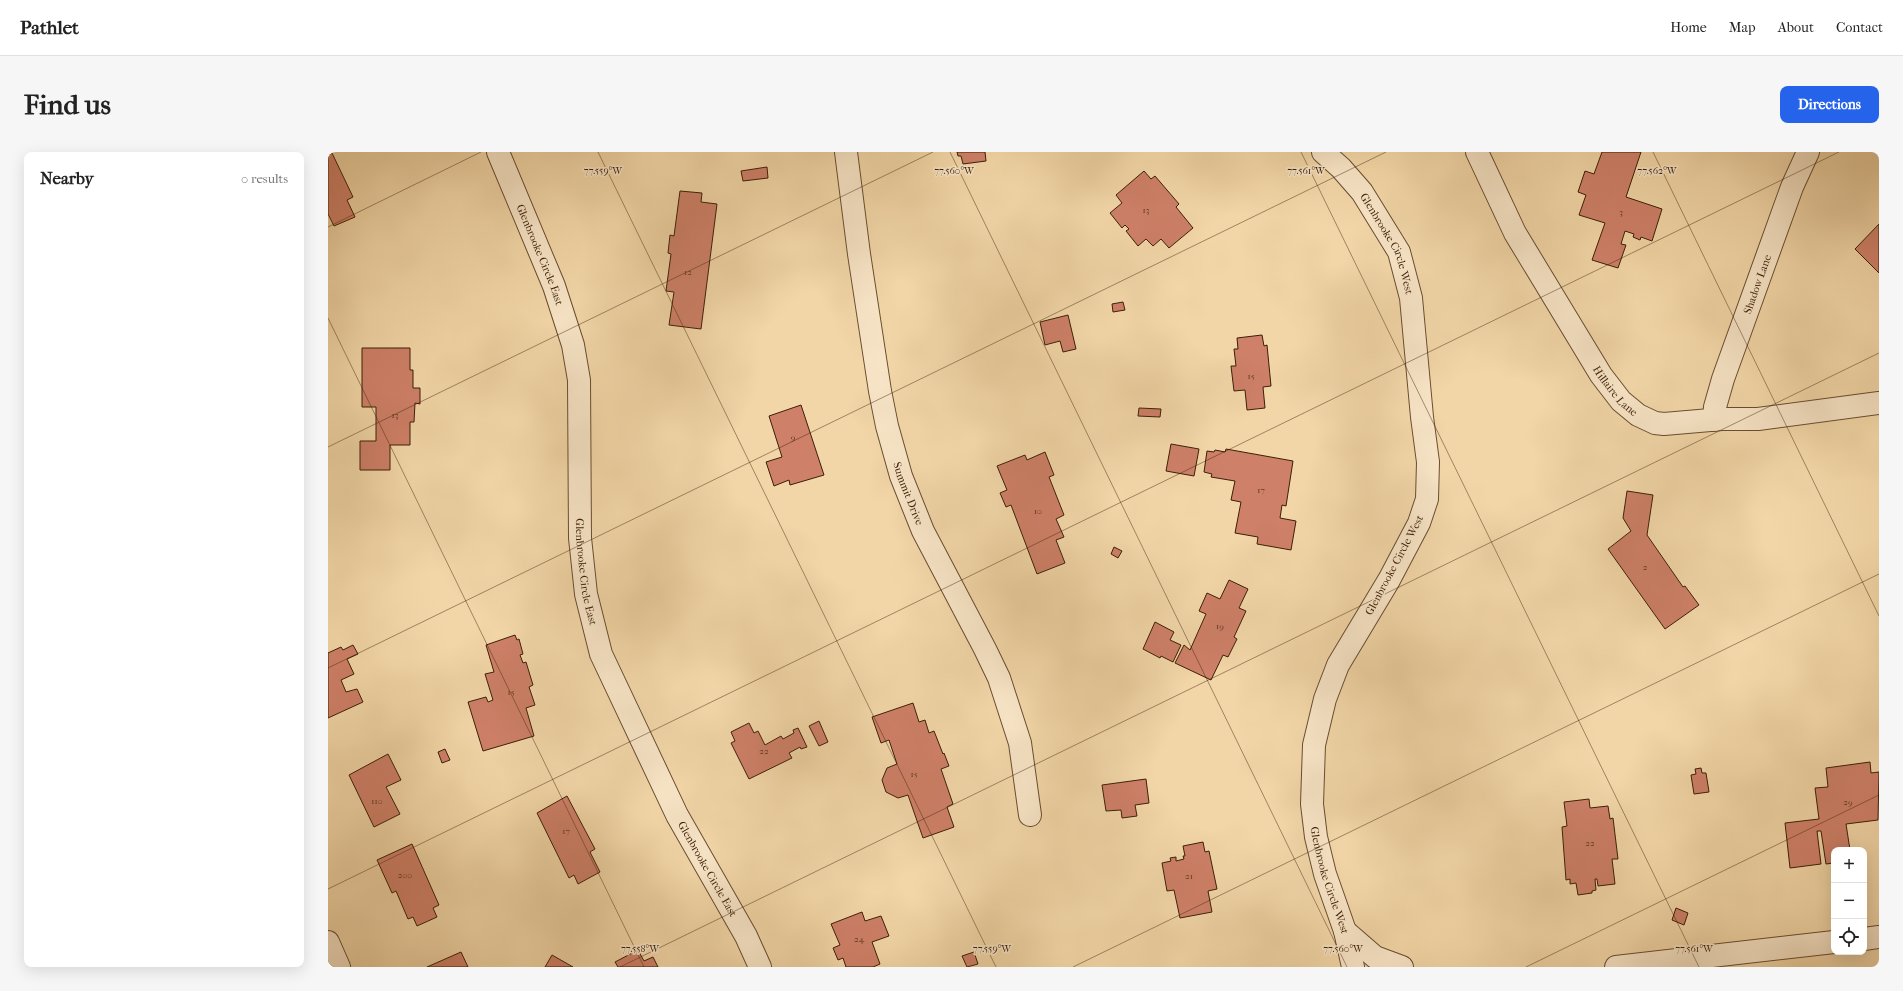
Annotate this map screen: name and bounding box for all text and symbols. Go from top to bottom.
text: Pathlet [20,17,79,39]
text: Home [1670,19,1707,36]
text: Map [1729,19,1756,36]
text: About [1778,19,1814,36]
text: Contact [1836,19,1883,36]
button: Directions [1780,86,1879,123]
text: Find us [24,88,111,121]
text: 77.559°W [584,165,623,177]
text: 77.560°W [934,165,975,177]
text: 77.561°W [1287,165,1326,177]
text: 77.562°W [1637,165,1678,177]
text: Nearby [40,168,94,188]
text: 0 results [241,171,288,186]
street label: Glenbrooke Circle West [1357,191,1416,296]
street label: Glenbrooke Circle East [514,202,566,307]
house number: 13 [1143,205,1150,215]
house number: 3 [1619,207,1623,217]
street label: Shadow Lane [1741,252,1774,316]
house number: 12 [684,267,692,277]
street label: Hillaire Lane [1590,364,1641,419]
house number: 15 [1247,371,1255,381]
house number: 13 [392,410,399,420]
house number: 9 [791,432,796,442]
street label: Summit Drive [890,461,926,528]
house number: 17 [1257,485,1265,495]
house number: 10 [1034,506,1042,516]
street label: Glenbrooke Circle West [1363,513,1426,618]
street label: Glenbrooke Circle East [573,518,600,627]
house number: 2 [1643,562,1648,572]
house number: 19 [1216,621,1224,631]
house number: 15 [507,687,515,697]
house number: 22 [759,746,769,756]
house number: 15 [910,769,918,779]
house number: 110 [371,796,383,806]
house number: 29 [1843,797,1853,807]
street label: Glenbrooke Circle East [675,819,740,919]
house number: 17 [562,826,570,836]
street label: Glenbrooke Circle West [1308,826,1351,935]
house number: 22 [1585,838,1595,848]
map controls [1831,847,1867,955]
button: + [1831,847,1867,883]
house number: 200 [398,870,412,880]
house number: 21 [1185,871,1193,881]
button: − [1831,883,1867,919]
button: locate [1831,919,1867,955]
house number: 24 [854,934,865,944]
text: 77.558°W [621,943,660,955]
text: 77.559°W [973,943,1012,955]
text: 77.560°W [1323,943,1364,955]
text: 77.561°W [1675,943,1714,955]

